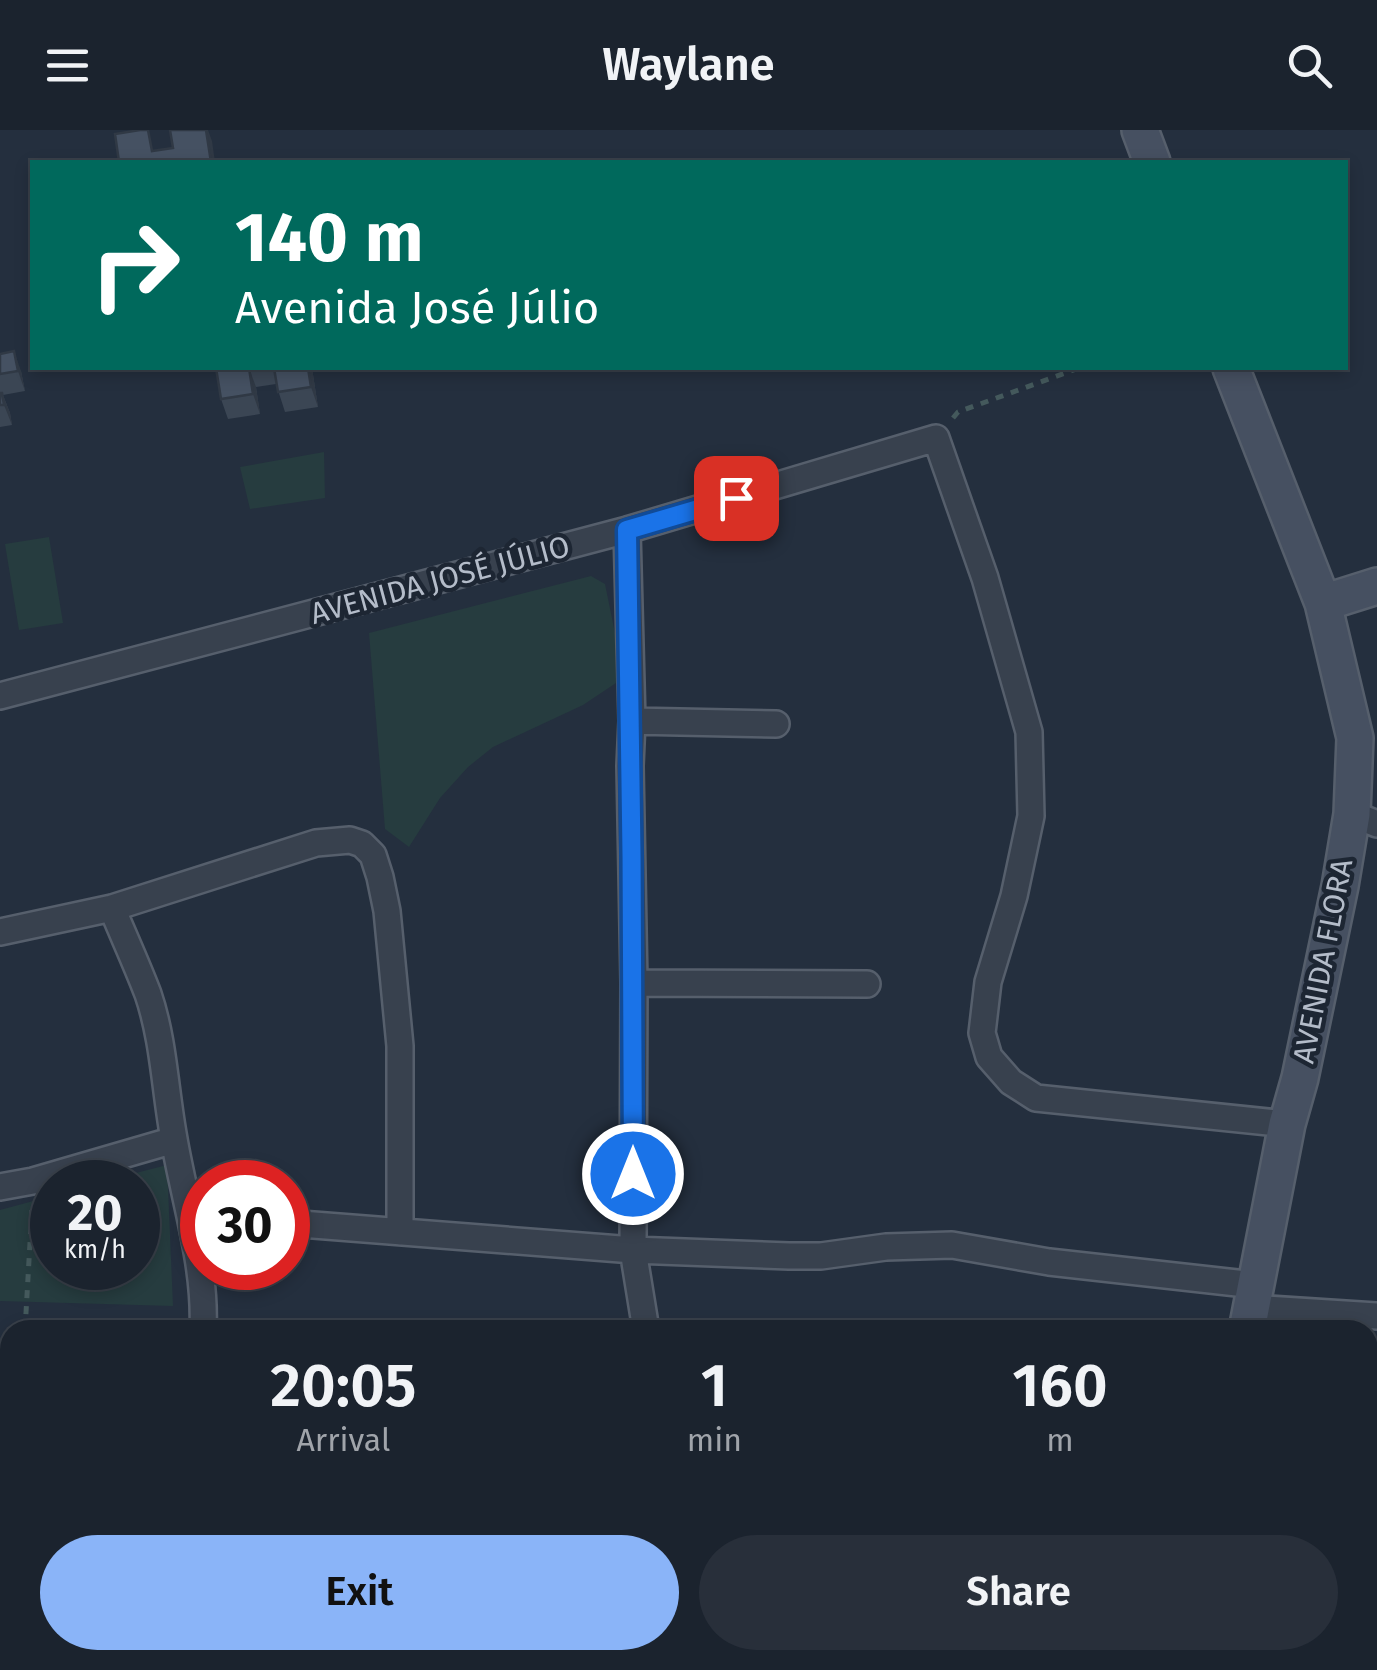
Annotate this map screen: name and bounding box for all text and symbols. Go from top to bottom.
icon: menu [40,38,95,93]
text: Waylane [602,38,775,92]
icon: search [1282,38,1337,93]
text: 140 m [235,196,424,280]
icon: right [70,200,200,330]
text: Avenida José Júlio [235,281,599,335]
pin [694,456,779,541]
icon: arrive [709,471,764,526]
street label: AVENIDA JOSÉ JÚLIO [306,528,574,632]
street label: AVENIDA FLORA [1286,855,1361,1066]
position arrow [581,1122,685,1226]
speed limit sign: 30 [180,1160,310,1290]
text: 20 [67,1183,123,1243]
text: km/h [64,1235,126,1265]
text: 20:05 [270,1350,417,1422]
text: 1 [701,1350,728,1422]
text: 160 [1012,1350,1108,1422]
text: Arrival [297,1421,390,1459]
text: min [687,1421,742,1459]
text: m [1046,1421,1074,1459]
button: Exit [40,1535,679,1650]
button: Share [699,1535,1338,1650]

